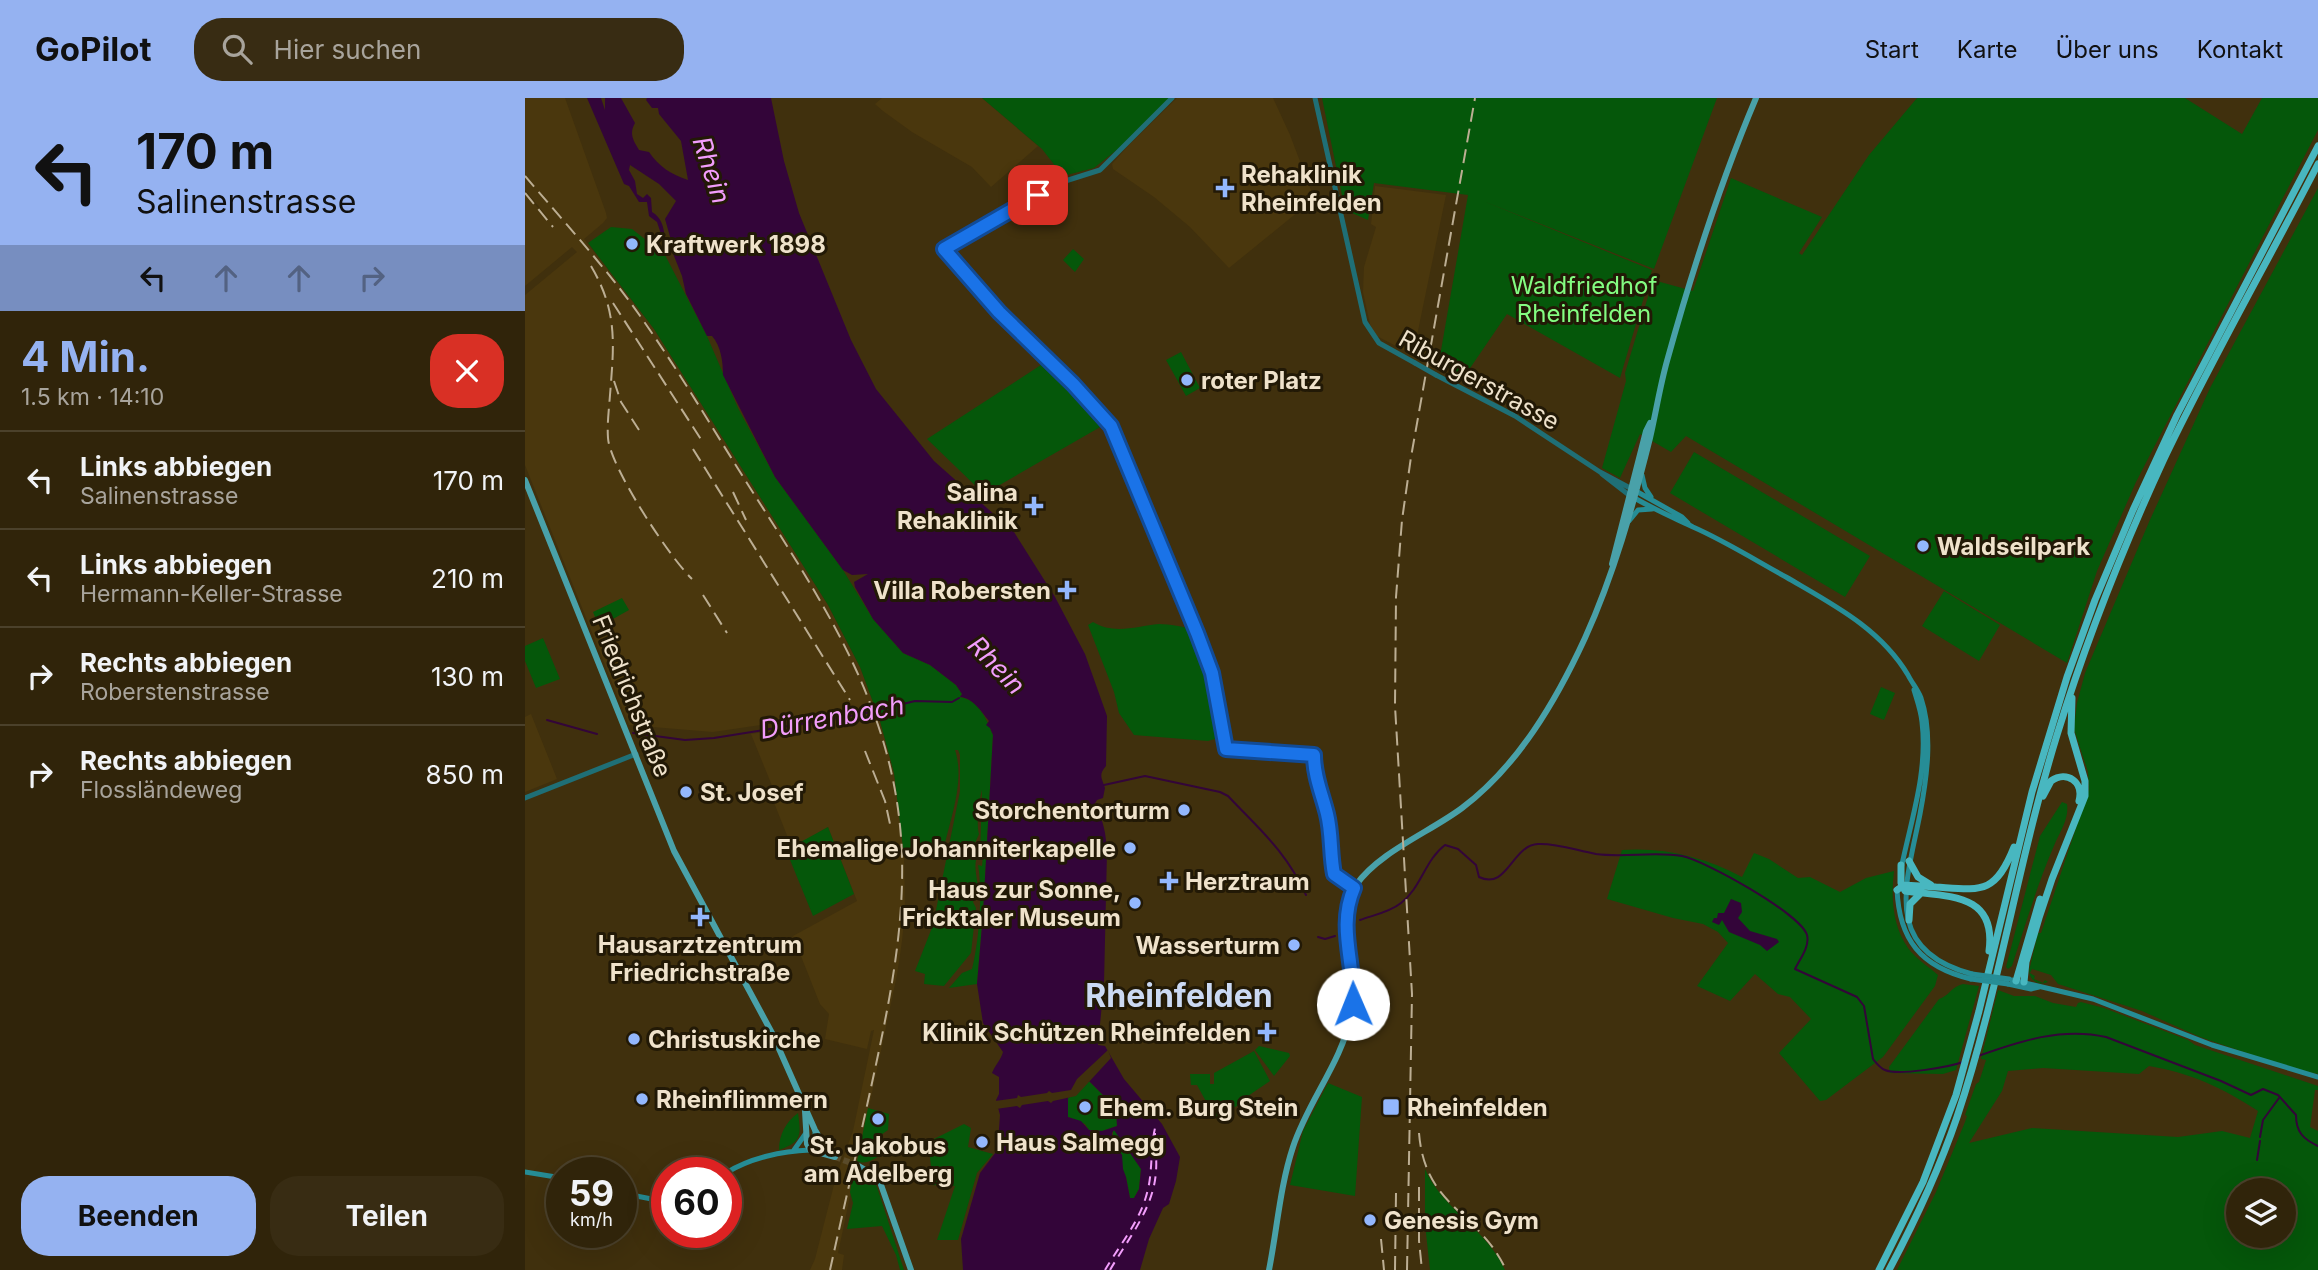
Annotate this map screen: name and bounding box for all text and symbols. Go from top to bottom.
search box [194,18,684,81]
text: GoPilot [35,29,152,69]
icon: search [218,30,256,68]
text: Hier suchen [274,34,421,65]
text: Start [1865,35,1919,64]
text: Karte [1957,35,2017,64]
text: Über uns [2055,35,2159,64]
text: Kontakt [2197,35,2283,64]
text: 170 m [136,122,274,181]
icon: left [21,126,112,217]
water label: Rhein [687,133,737,207]
place label: Rehaklinik Rheinfelden [1241,160,1382,217]
pin [1008,165,1068,225]
icon: arrive [1019,176,1057,214]
marker: Rehaklinik Rheinfelden [1215,178,1235,198]
text: Salinenstrasse [136,182,356,221]
place label: Kraftwerk 1898 [646,230,826,259]
marker: Kraftwerk 1898 [624,236,640,252]
icon: left [134,259,172,297]
icon: ahead [207,259,245,297]
icon: ahead [280,259,318,297]
icon: right [353,259,391,297]
park label: Waldfriedhof Rheinfelden [1511,271,1657,328]
street label: Riburgerstrasse [1394,324,1564,436]
text: 4 Min. [21,331,150,382]
button: close [430,334,504,408]
place label: roter Platz [1201,366,1322,395]
marker: roter Platz [1179,372,1195,388]
text: 1.5 km · 14:10 [21,383,164,411]
text: Links abbiegen [80,451,272,482]
icon: left [21,461,59,499]
text: 170 m [433,465,504,496]
place label: Salina Rehaklinik [897,478,1018,535]
text: Salinenstrasse [80,482,238,510]
marker: Salina Rehaklinik [1024,496,1044,516]
place label: Waldseilpark [1937,532,2090,561]
marker: Waldseilpark [1915,538,1931,554]
text: Links abbiegen [80,549,272,580]
icon: left [21,559,59,597]
text: 210 m [431,563,504,594]
place label: Villa Robersten [873,576,1051,605]
text: Hermann-Keller-Strasse [80,580,343,608]
marker: Villa Robersten [1057,580,1077,600]
street label: Friedrichstraße [586,611,678,781]
water label: Rhein [962,629,1032,701]
text: Rechts abbiegen [80,647,292,678]
icon: right [21,657,59,695]
text: 130 m [431,661,504,692]
text: Roberstenstrasse [80,678,270,706]
water label: Dürrenbach [757,689,907,745]
text: Rechts abbiegen [80,745,292,776]
icon: right [21,755,59,793]
text: 850 m [426,759,504,790]
text: Flossländeweg [80,776,242,804]
place label: St. Josef [700,778,804,807]
marker: St. Josef [678,784,694,800]
place label: Storchentorturm [974,796,1170,825]
marker: Storchentorturm [1176,802,1192,818]
place label: Ehemalige Johanniterkapelle [777,834,1116,863]
marker: Ehemalige Johanniterkapelle [1122,840,1138,856]
place label: Herztraum [1185,867,1310,896]
marker: Herztraum [1159,871,1179,891]
place label: Haus zur Sonne, Fricktaler Museum [902,875,1121,932]
marker: Haus zur Sonne, Fricktaler Museum [1127,895,1143,911]
marker: Hausarztzentrum Friedrichstraße [690,907,710,927]
place label: Hausarztzentrum Friedrichstraße [598,930,802,987]
place label: Wasserturm [1136,931,1280,960]
marker: Wasserturm [1286,937,1302,953]
position arrow [1316,967,1390,1041]
district label: Rheinfelden [1085,976,1273,1015]
place label: Klinik Schützen Rheinfelden [922,1018,1251,1047]
marker: Klinik Schützen Rheinfelden [1257,1022,1277,1042]
place label: Christuskirche [648,1025,821,1054]
marker: Christuskirche [626,1031,642,1047]
place label: Rheinflimmern [656,1085,828,1114]
marker: Rheinflimmern [634,1091,650,1107]
place label: Ehem. Burg Stein [1099,1093,1299,1122]
place label: Rheinfelden [1407,1093,1548,1122]
marker: Rheinfelden [1381,1097,1401,1117]
marker: Ehem. Burg Stein [1077,1099,1093,1115]
marker: St. Jakobus am Adelberg [870,1111,886,1127]
place label: Haus Salmegg [996,1128,1165,1157]
place label: St. Jakobus am Adelberg [804,1131,952,1188]
marker: Haus Salmegg [974,1134,990,1150]
speed limit sign: 60 [651,1157,742,1248]
text: 59 [569,1172,614,1214]
button: Beenden [21,1176,256,1256]
button: Teilen [270,1176,504,1256]
map controls [2226,1178,2296,1248]
button: layers [2226,1178,2296,1248]
place label: Genesis Gym [1384,1206,1539,1235]
text: km/h [570,1209,613,1230]
marker: Genesis Gym [1362,1212,1378,1228]

